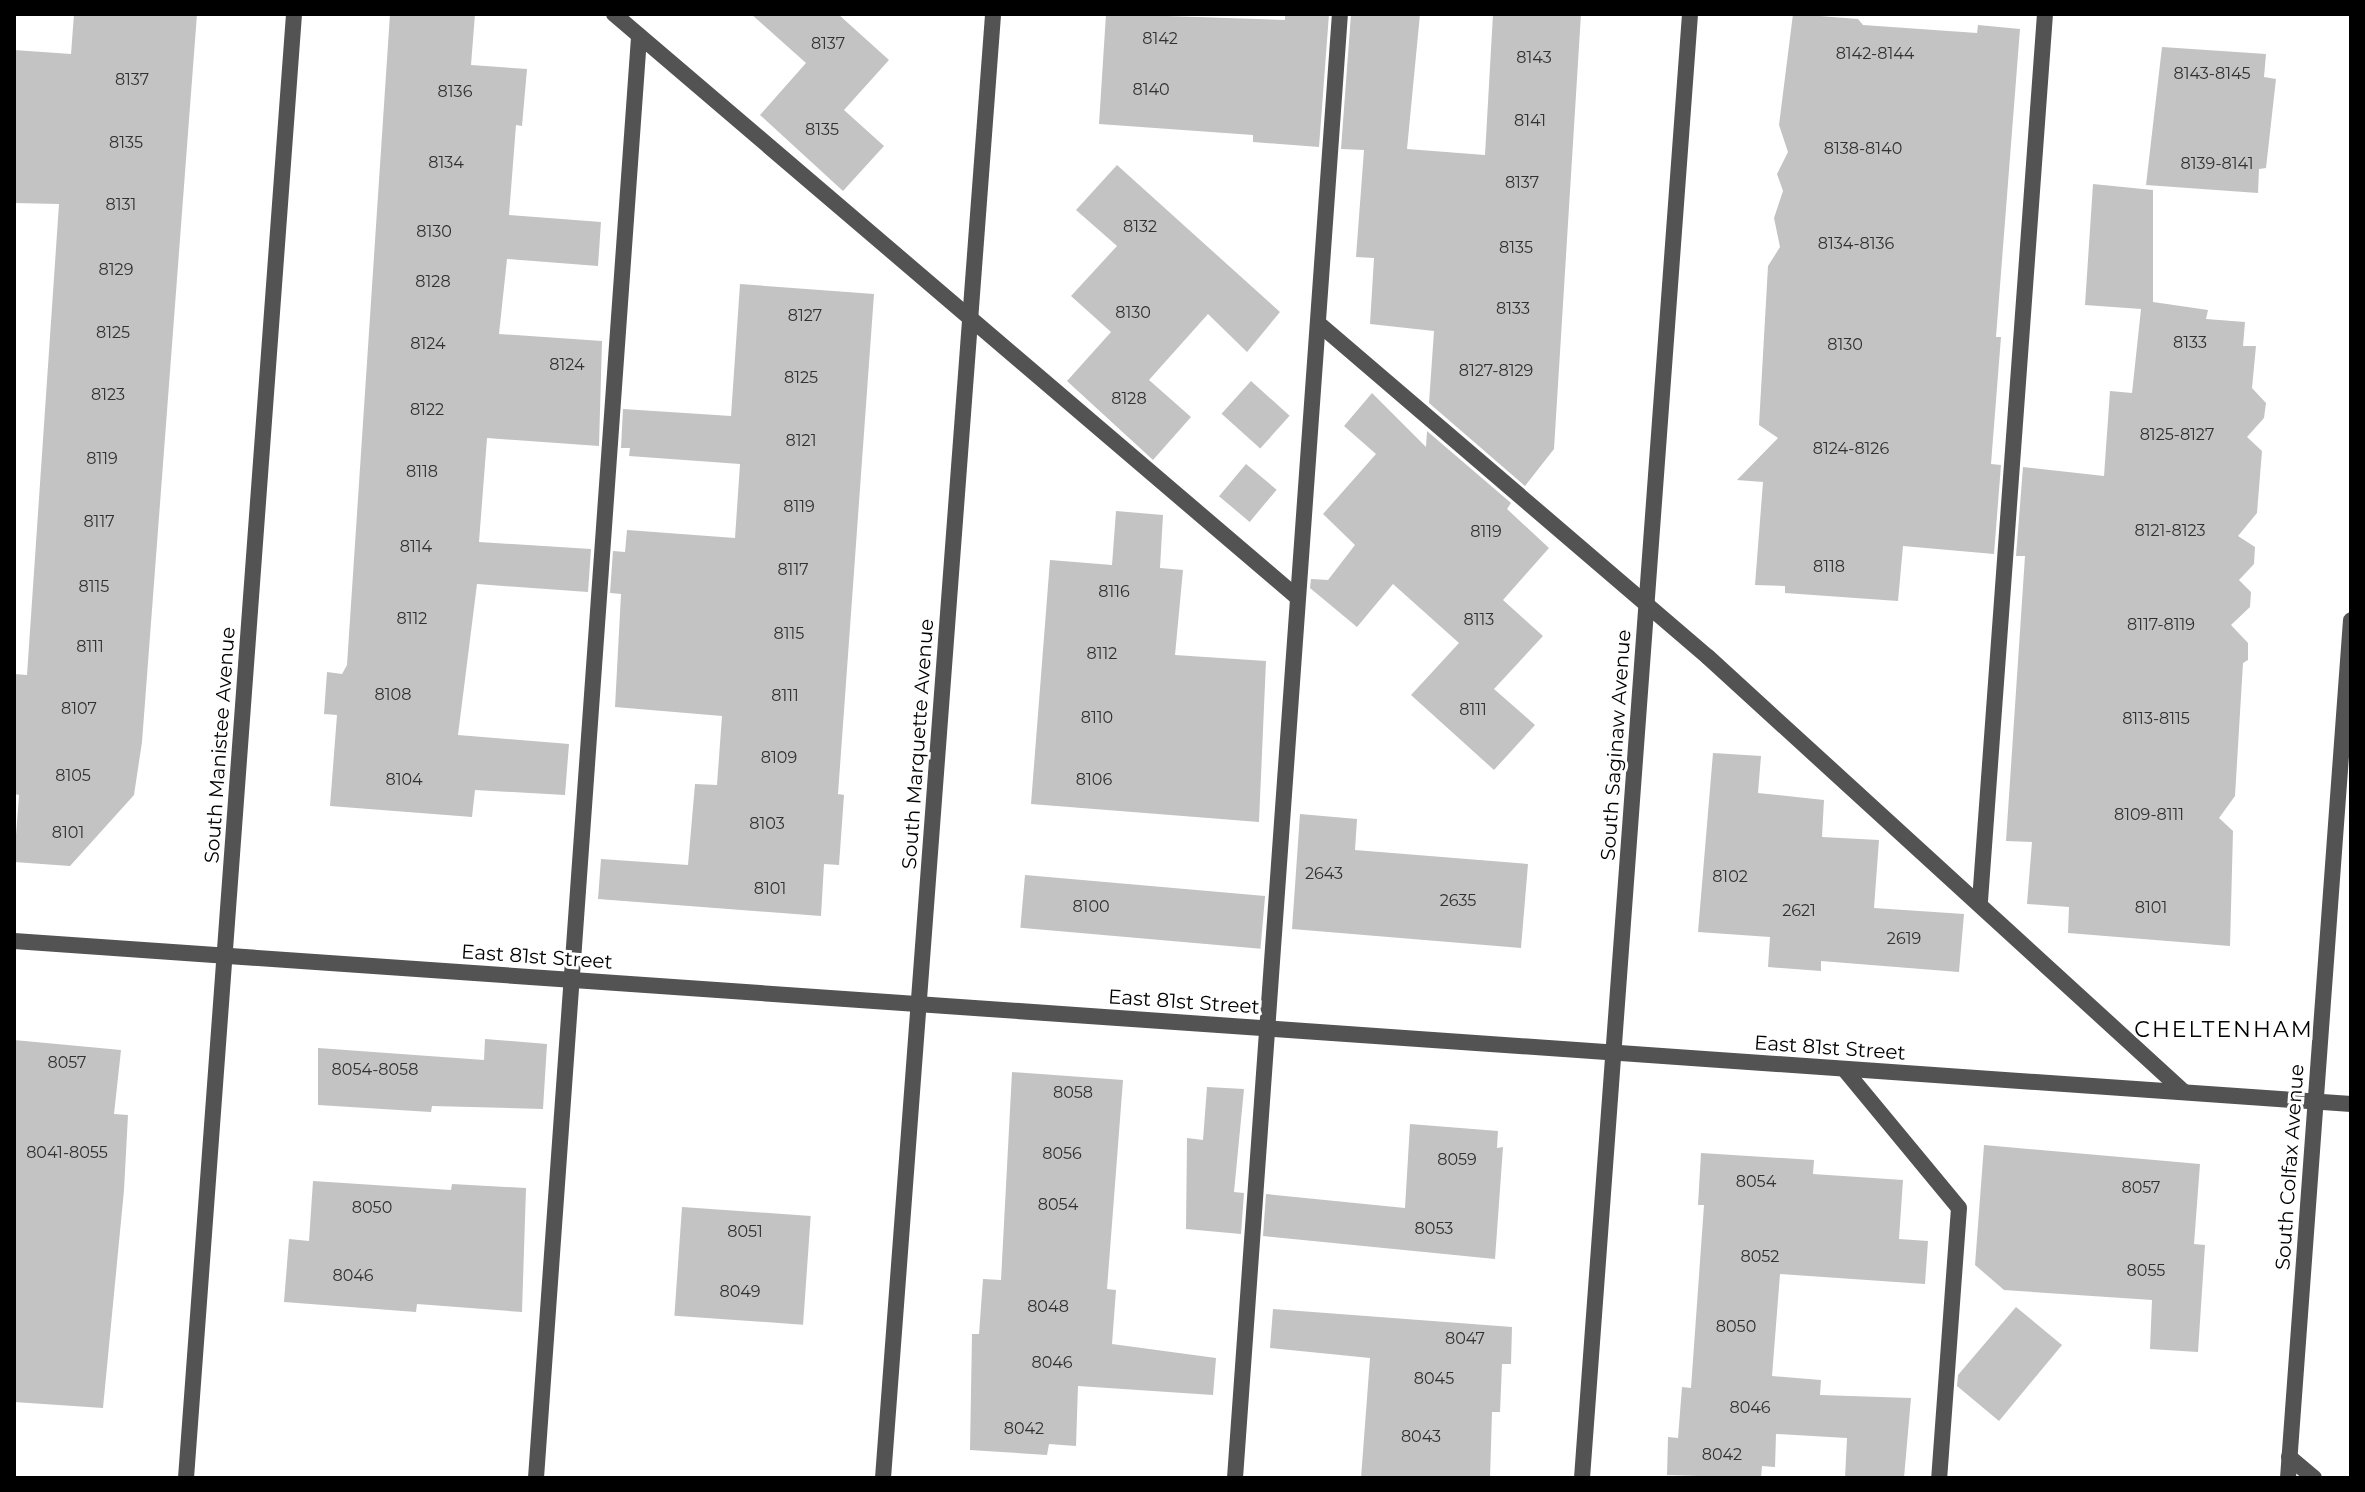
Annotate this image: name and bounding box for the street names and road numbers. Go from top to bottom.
street label: South Marquette Avenue [897,618,939,870]
street label: South Manistee Avenue [200,626,240,864]
street label: South Saginaw Avenue [1596,629,1636,861]
street label: East 81st Street [460,940,614,974]
street label: East 81st Street [1107,985,1261,1019]
street label: East 81st Street [1753,1031,1907,1065]
street label: South Colfax Avenue [2271,1063,2309,1271]

